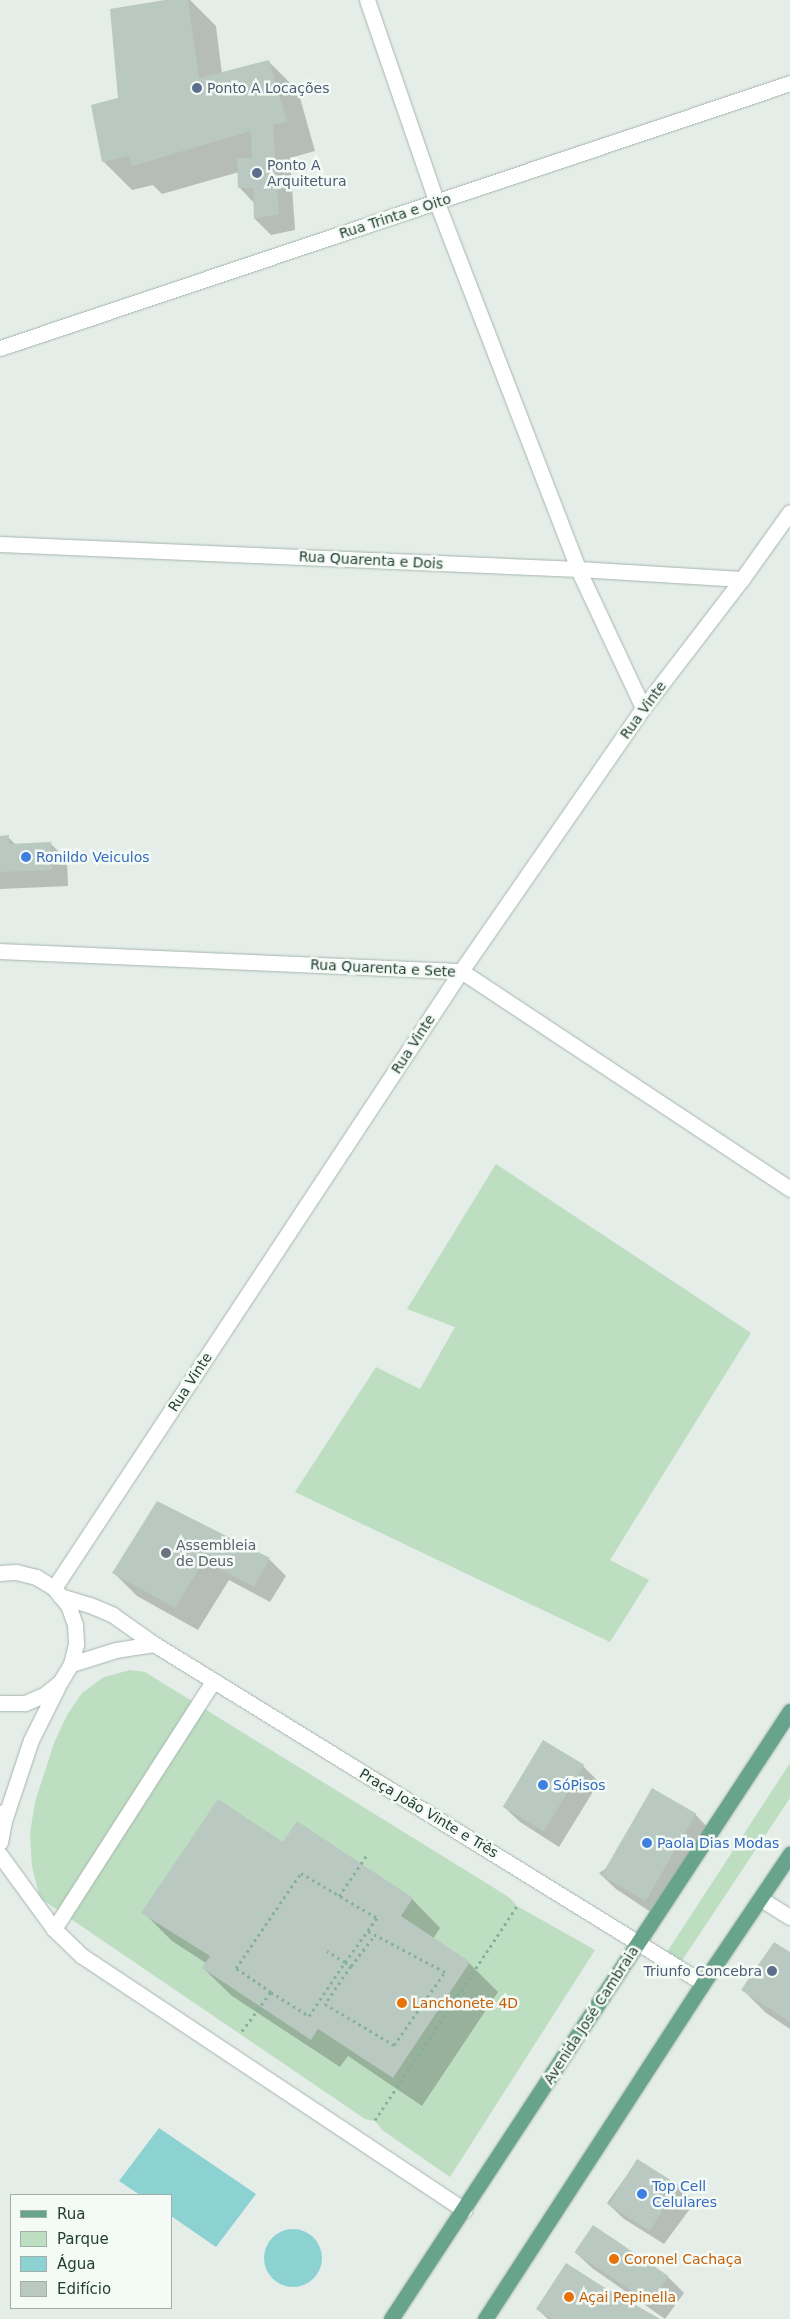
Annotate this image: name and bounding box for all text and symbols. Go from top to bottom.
place label: Ponto A Locações [207,80,329,96]
marker: Ponto A Locações [191,82,203,94]
place label: Ponto A Arquitetura [267,157,347,190]
marker: Ponto A Arquitetura [251,167,263,179]
street label: Rua Trinta e Oito [337,190,453,242]
street label: Rua Quarenta e Dois [298,548,444,572]
street label: Rua Vinte [616,678,670,742]
place label: Ronildo Veiculos [36,849,150,865]
marker: Ronildo Veiculos [20,851,32,863]
street label: Rua Quarenta e Sete [310,956,456,980]
street label: Rua Vinte [388,1011,438,1077]
street label: Rua Vinte [165,1349,215,1415]
place label: Assembleia de Deus [176,1537,256,1570]
marker: Assembleia de Deus [160,1547,172,1559]
street label: Praça João Vinte e Três [357,1765,501,1861]
place label: SóPisos [553,1777,606,1793]
marker: SóPisos [537,1779,549,1791]
place label: Paola Dias Modas [657,1835,779,1851]
marker: Paola Dias Modas [641,1837,653,1849]
street label: Avenida José Cambraia [540,1943,642,2087]
place label: Triunfo Concebra [643,1963,762,1979]
marker: Triunfo Concebra [766,1965,778,1977]
place label: Lanchonete 4D [412,1995,518,2011]
marker: Lanchonete 4D [396,1997,408,2009]
place label: Top Cell Celulares [652,2178,717,2210]
marker: Top Cell Celulares [636,2188,648,2200]
legend [10,2194,172,2309]
text: Rua [57,2205,85,2223]
text: Parque [57,2230,109,2248]
place label: Coronel Cachaça [624,2251,742,2267]
marker: Coronel Cachaça [608,2253,620,2265]
text: Água [57,2255,95,2273]
text: Edifício [57,2280,111,2298]
place label: Açai Pepinella [579,2289,676,2305]
marker: Açai Pepinella [563,2291,575,2303]

